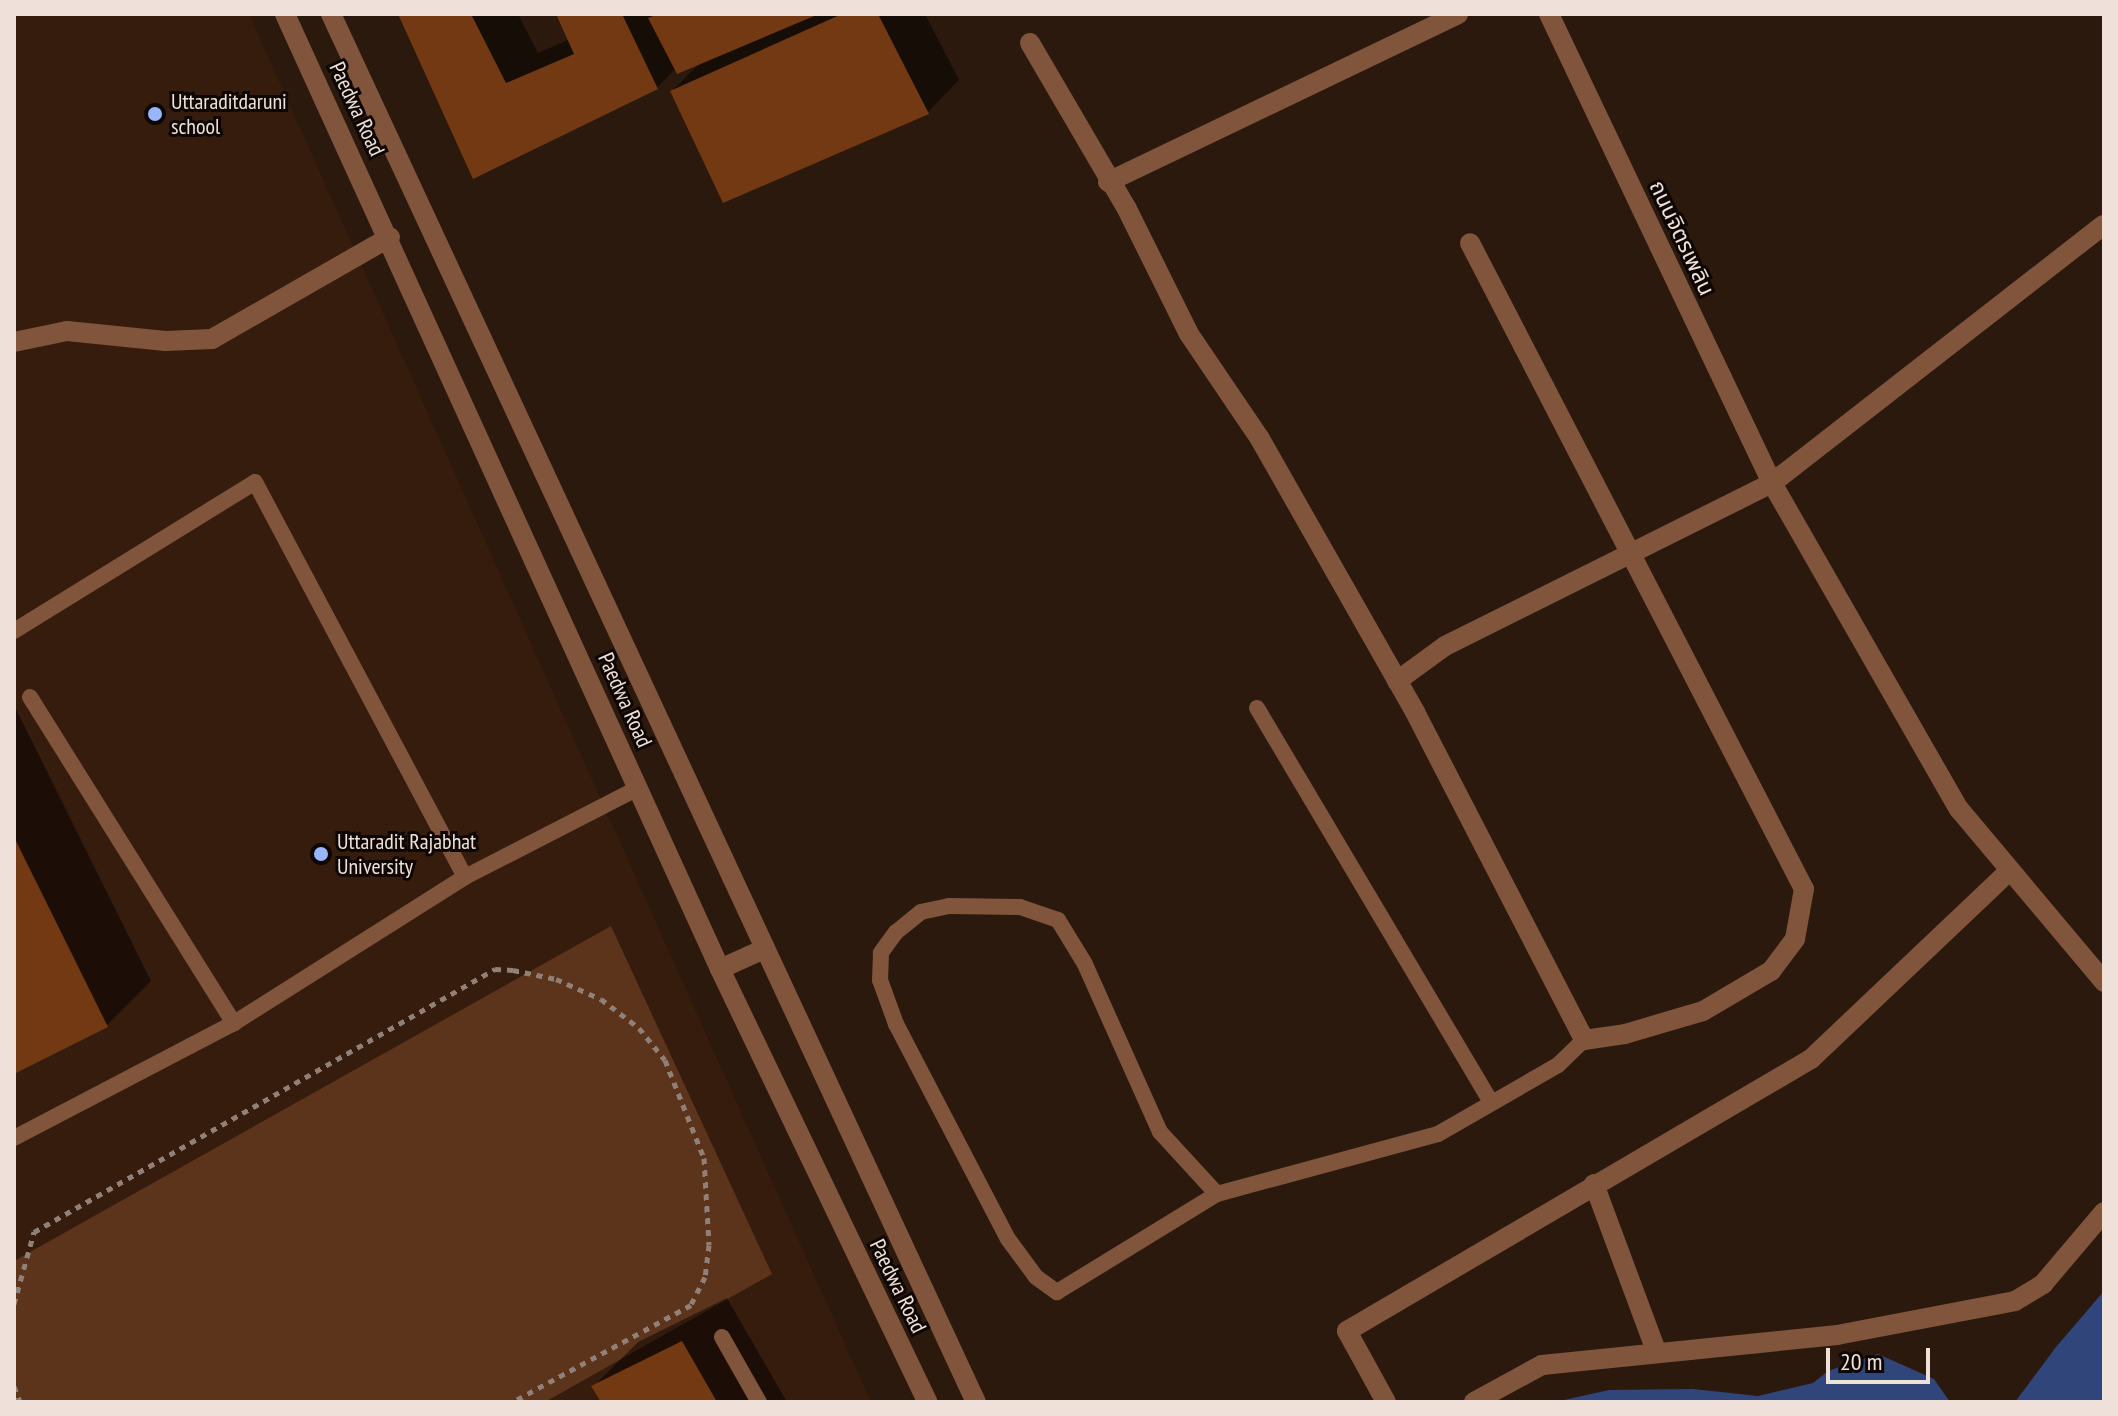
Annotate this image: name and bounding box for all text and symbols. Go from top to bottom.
street label: Paedwa Road [324,58,390,160]
place label: Uttaraditdaruni school [171,88,287,140]
marker: Uttaraditdaruni school [146,105,164,123]
street label: ถนนจิตรเพลิน [1644,176,1720,300]
street label: Paedwa Road [592,649,658,751]
place label: Uttaradit Rajabhat University [337,828,476,880]
marker: Uttaradit Rajabhat University [312,845,330,863]
street label: Paedwa Road [864,1235,932,1337]
scale bar [1830,1332,1934,1382]
text: 20 m [1840,1346,1882,1377]

